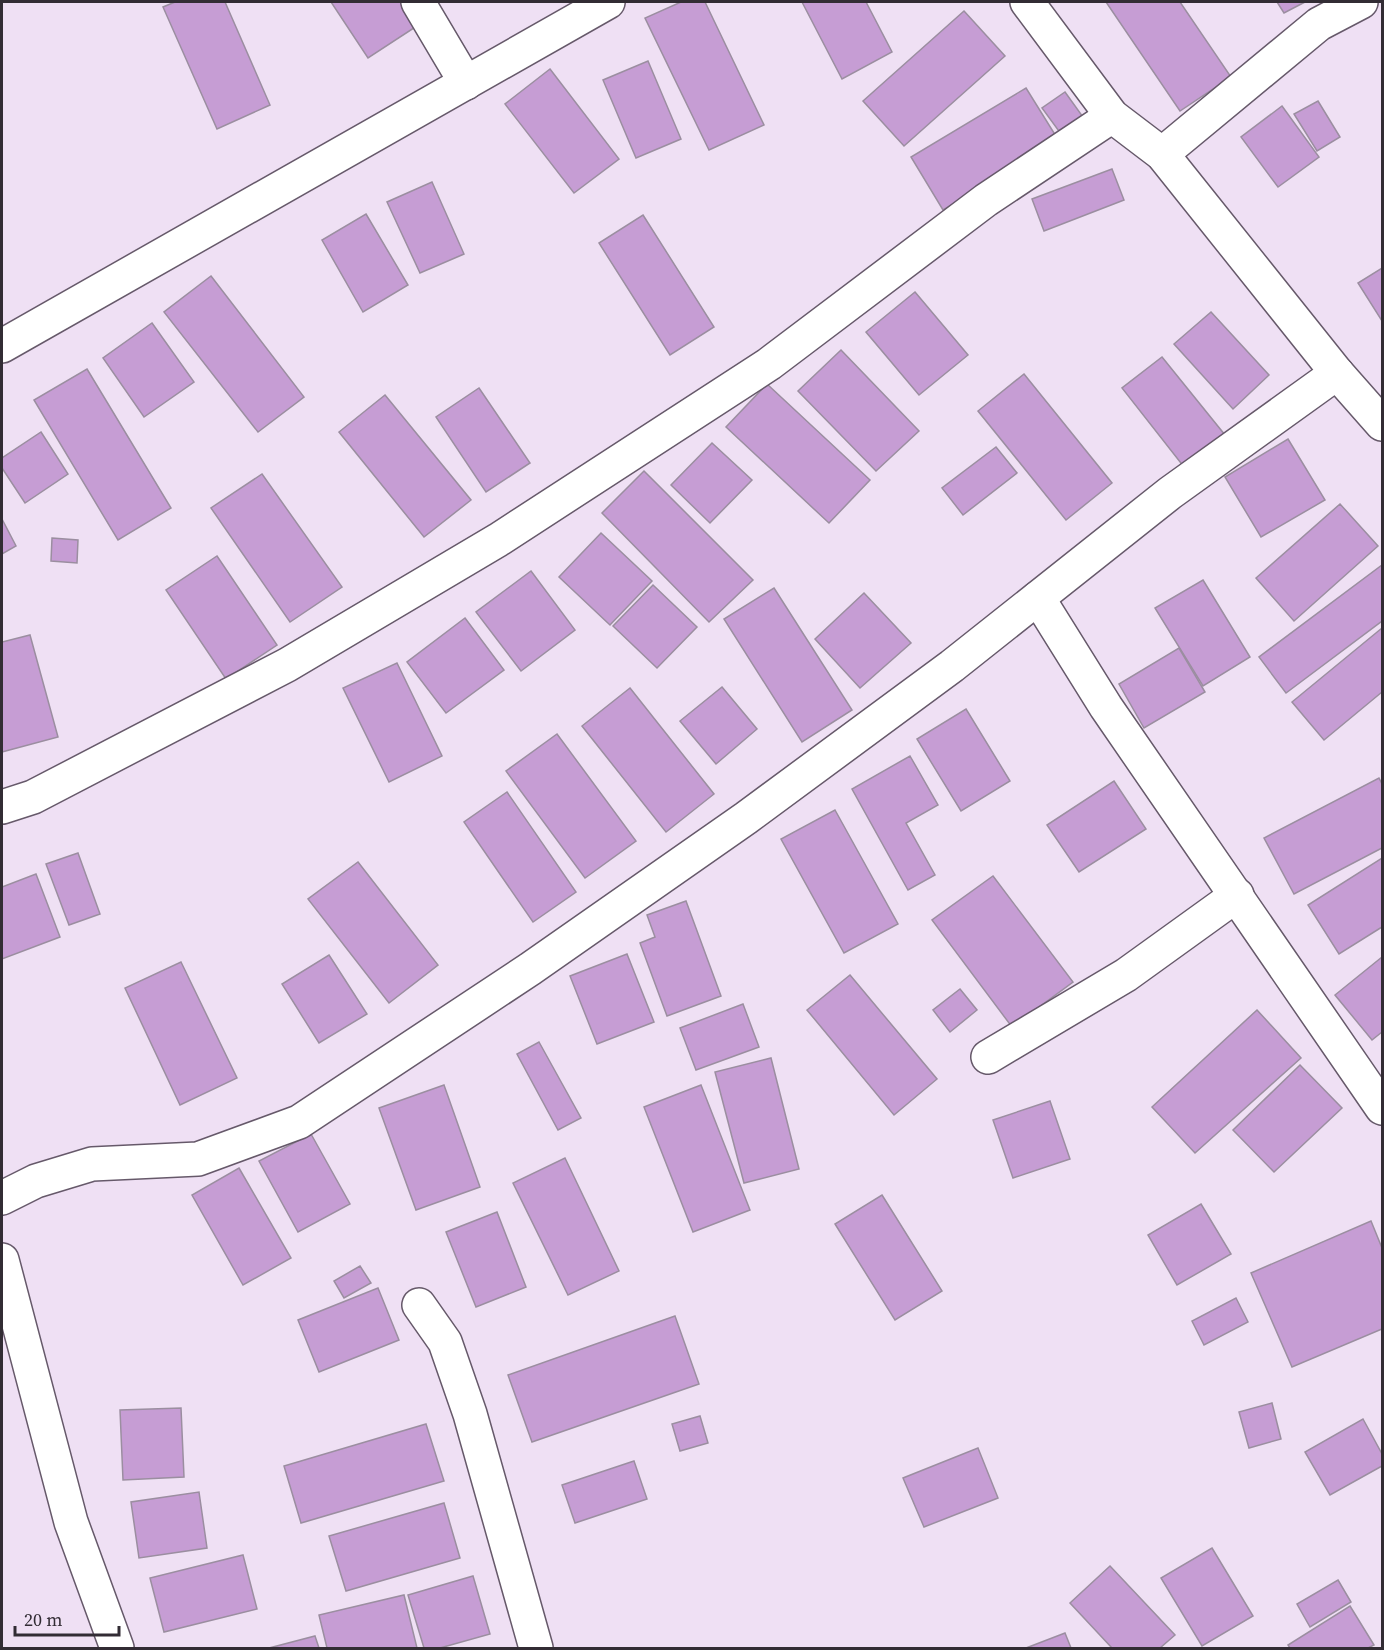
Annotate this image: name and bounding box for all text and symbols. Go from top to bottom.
scale bar [15,1599,118,1637]
text: 20 m [24,1607,62,1632]

